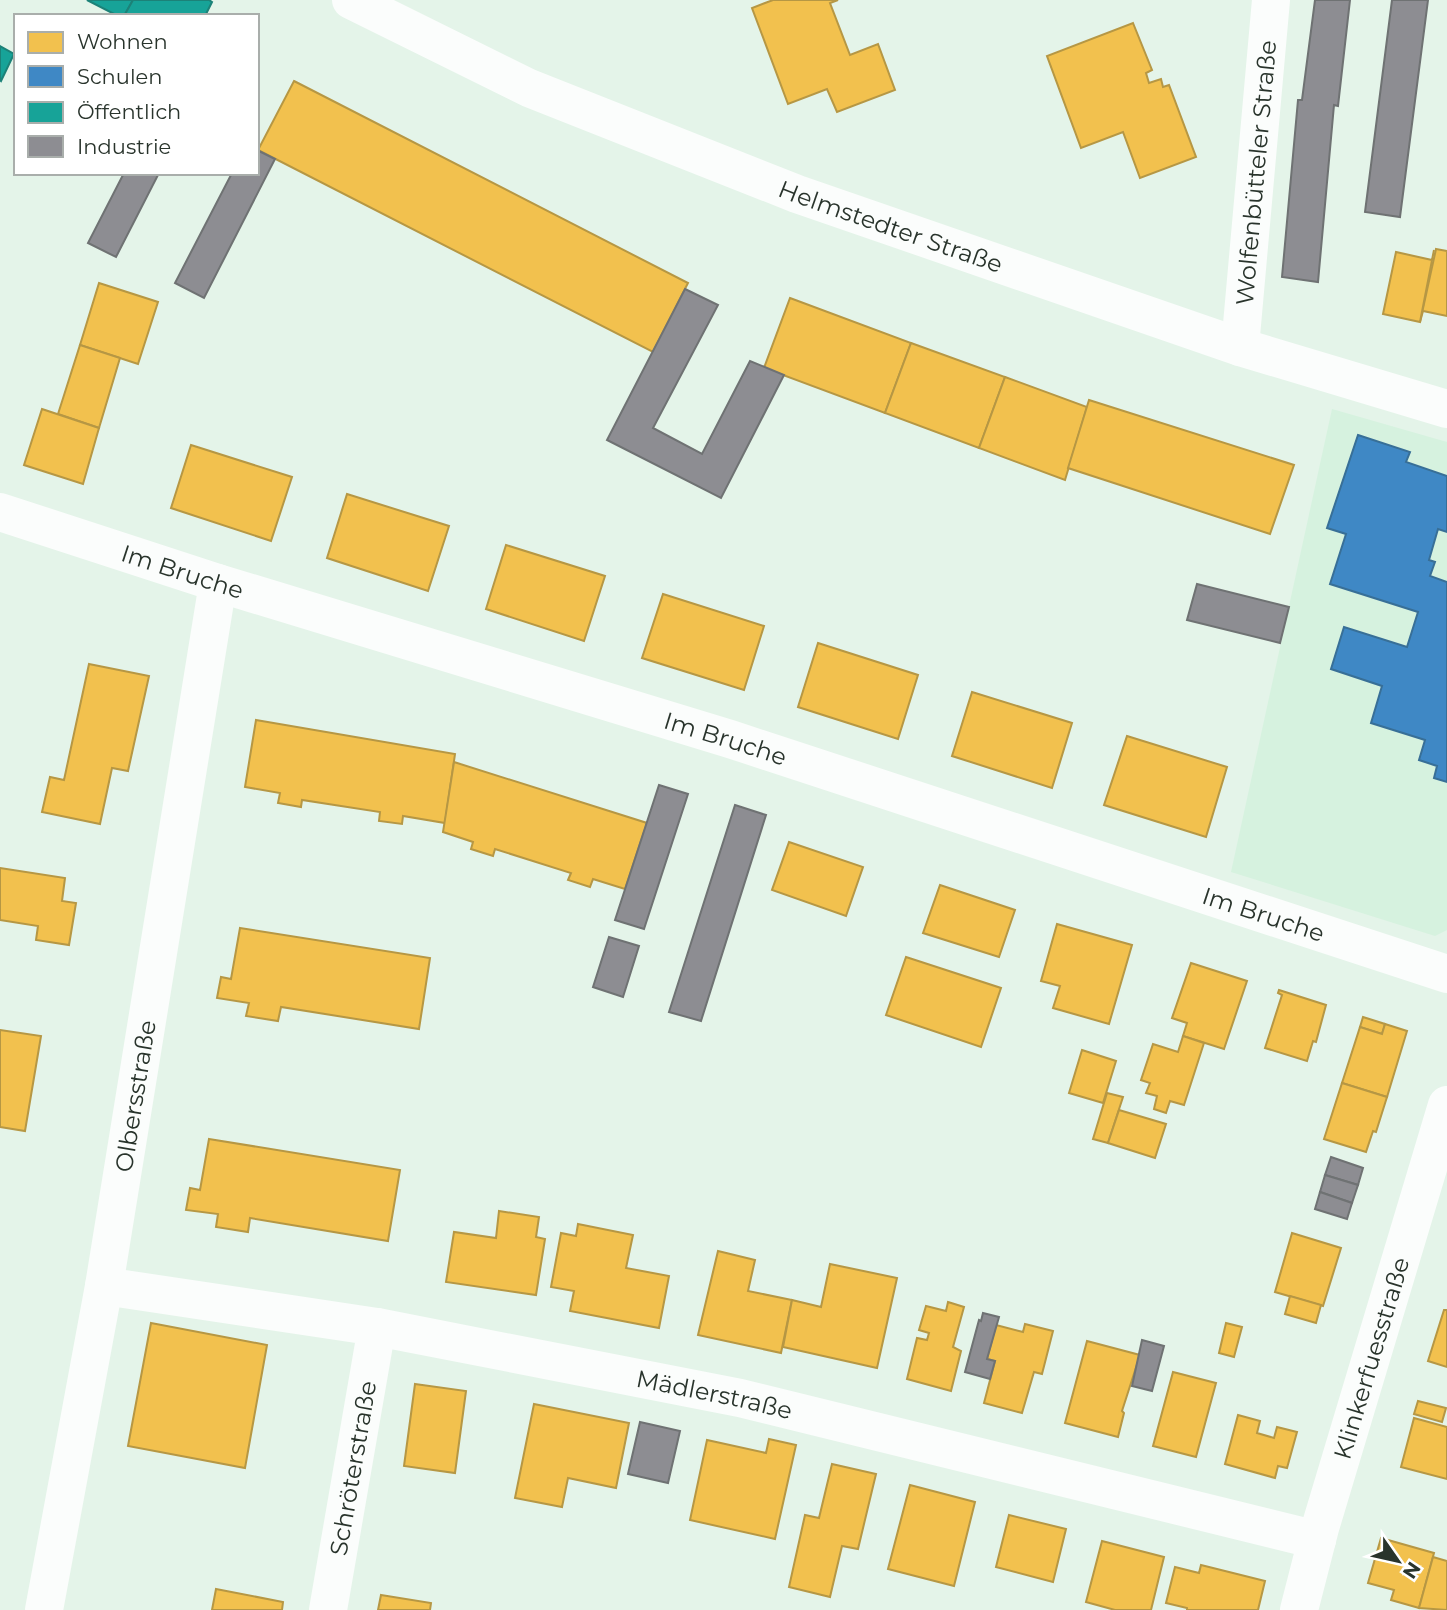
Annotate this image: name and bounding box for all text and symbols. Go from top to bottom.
legend [14,14,259,175]
text: Wohnen [77,29,168,54]
street label: Wolfenbütteler Straße [1229,39,1282,306]
text: Schulen [77,64,162,89]
text: Öffentlich [77,99,181,124]
text: Industrie [77,134,171,159]
street label: Helmstedter Straße [775,174,1007,278]
street label: Im Bruche [118,538,247,605]
street label: Im Bruche [661,705,791,771]
street label: Im Bruche [1199,880,1328,947]
street label: Olbersstraße [108,1018,161,1174]
street label: Klinkerfuesstraße [1327,1254,1415,1463]
street label: Mädlerstraße [634,1364,795,1425]
street label: Schröterstraße [323,1378,382,1558]
north arrow [1363,1526,1433,1596]
text: N [1398,1557,1426,1583]

